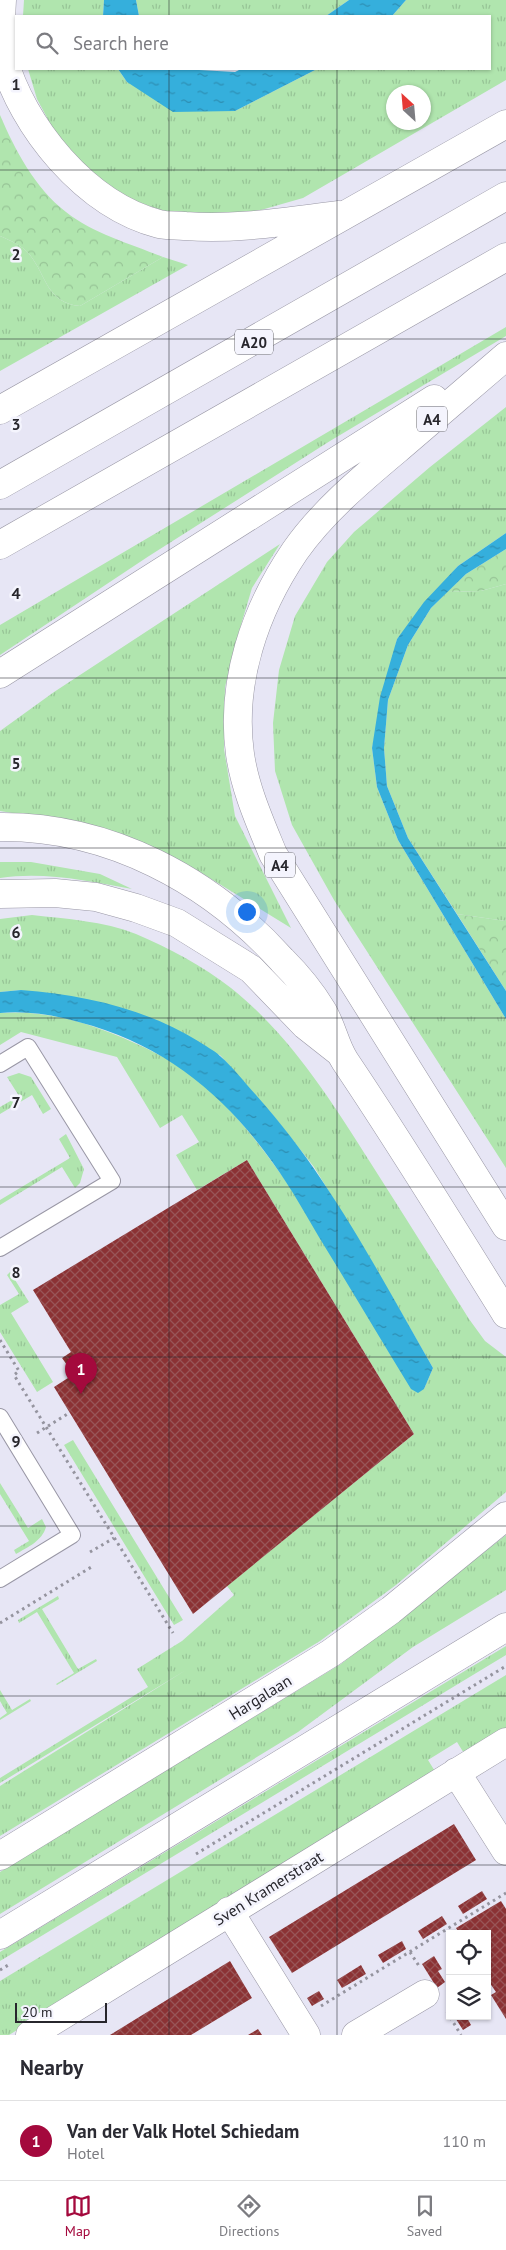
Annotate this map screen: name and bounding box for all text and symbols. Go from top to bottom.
search box [15,15,491,70]
icon: search [33,29,61,57]
text: Search here [73,31,169,55]
text: 1 [11,74,21,94]
north arrow [386,85,431,130]
text: 2 [11,244,21,264]
road number: A20 [235,330,273,354]
road number: A4 [417,406,447,432]
text: 3 [11,414,21,434]
text: 4 [11,583,21,603]
text: 5 [11,753,21,773]
road number: A4 [265,852,295,878]
your location [234,899,260,925]
text: 6 [11,922,21,942]
text: 7 [11,1092,21,1112]
text: 8 [11,1262,21,1282]
pin: 1 [65,1353,97,1394]
text: 9 [11,1431,21,1451]
street label: Hargalaan [225,1670,295,1724]
street label: Sven Kramerstraat [210,1846,327,1930]
map controls [446,1930,491,2020]
button: locate [446,1930,491,1975]
button: layers [446,1975,491,2020]
scale bar [15,2000,108,2023]
text: 20 m [22,2003,52,2021]
text: Nearby [20,2054,83,2081]
text: Van der Valk Hotel Schiedam [67,2119,299,2143]
text: 1 [31,2131,41,2151]
text: 110 m [443,2131,486,2151]
text: Hotel [67,2143,104,2163]
tab: Map [64,2192,92,2240]
tab: Directions [219,2192,279,2240]
tab: Saved [407,2192,442,2240]

